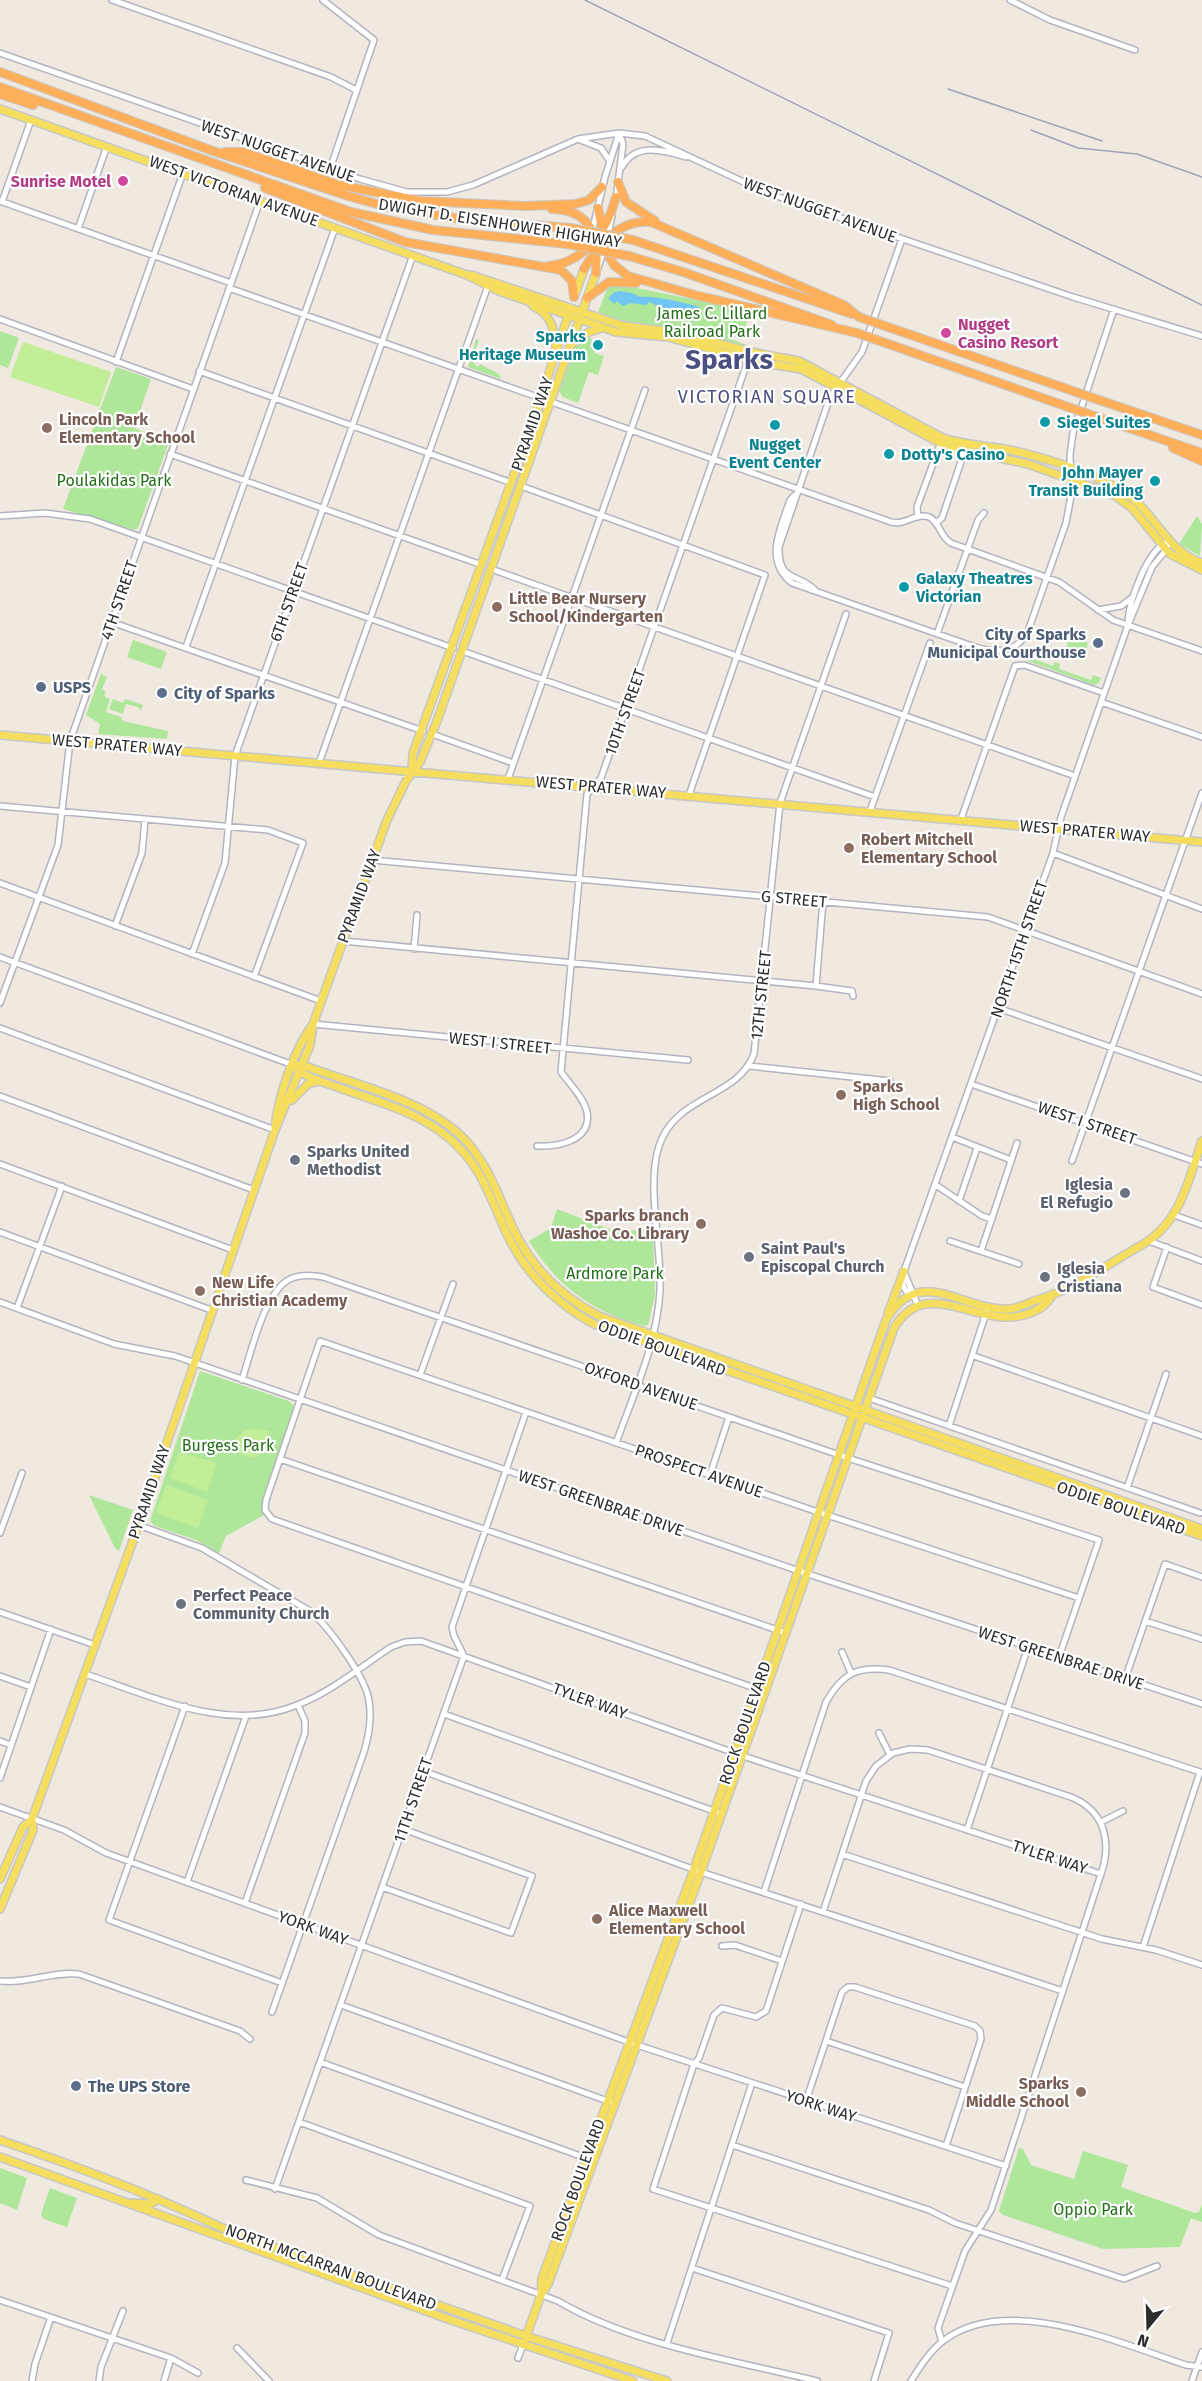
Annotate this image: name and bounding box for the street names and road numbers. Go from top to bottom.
street label: WEST NUGGET AVENUE [198,116,358,186]
street label: WEST VICTORIAN AVENUE [147,151,321,231]
street label: WEST NUGGET AVENUE [741,173,899,247]
street label: DWIGHT D. EISENHOWER HIGHWAY [377,194,623,252]
street label: PYRAMID WAY [507,374,557,474]
street label: 4TH STREET [97,557,142,642]
street label: 6TH STREET [266,559,312,644]
street label: 10TH STREET [601,666,650,758]
street label: WEST PRATER WAY [51,730,183,760]
street label: WEST PRATER WAY [535,772,667,802]
street label: WEST PRATER WAY [1019,816,1151,846]
street label: PYRAMID WAY [333,846,385,946]
street label: NORTH 15TH STREET [987,877,1052,1020]
street label: G STREET [760,887,828,911]
street label: 12TH STREET [747,949,775,1041]
street label: WEST I STREET [448,1028,553,1058]
street label: WEST I STREET [1035,1097,1140,1149]
street label: ODDIE BOULEVARD [595,1316,729,1380]
street label: OXFORD AVENUE [582,1358,700,1414]
street label: PROSPECT AVENUE [633,1440,765,1502]
street label: PYRAMID WAY [124,1442,174,1542]
street label: WEST GREENBRAE DRIVE [516,1466,686,1540]
street label: ODDIE BOULEVARD [1054,1477,1188,1539]
street label: WEST GREENBRAE DRIVE [975,1622,1147,1694]
street label: ROCK BOULEVARD [715,1659,775,1787]
street label: TYLER WAY [550,1679,630,1723]
street label: 11TH STREET [390,1754,437,1845]
street label: TYLER WAY [1010,1836,1090,1878]
street label: YORK WAY [275,1907,351,1949]
street label: YORK WAY [783,2086,859,2126]
street label: ROCK BOULEVARD [547,2116,609,2244]
street label: NORTH MCCARRAN BOULEVARD [223,2220,439,2314]

